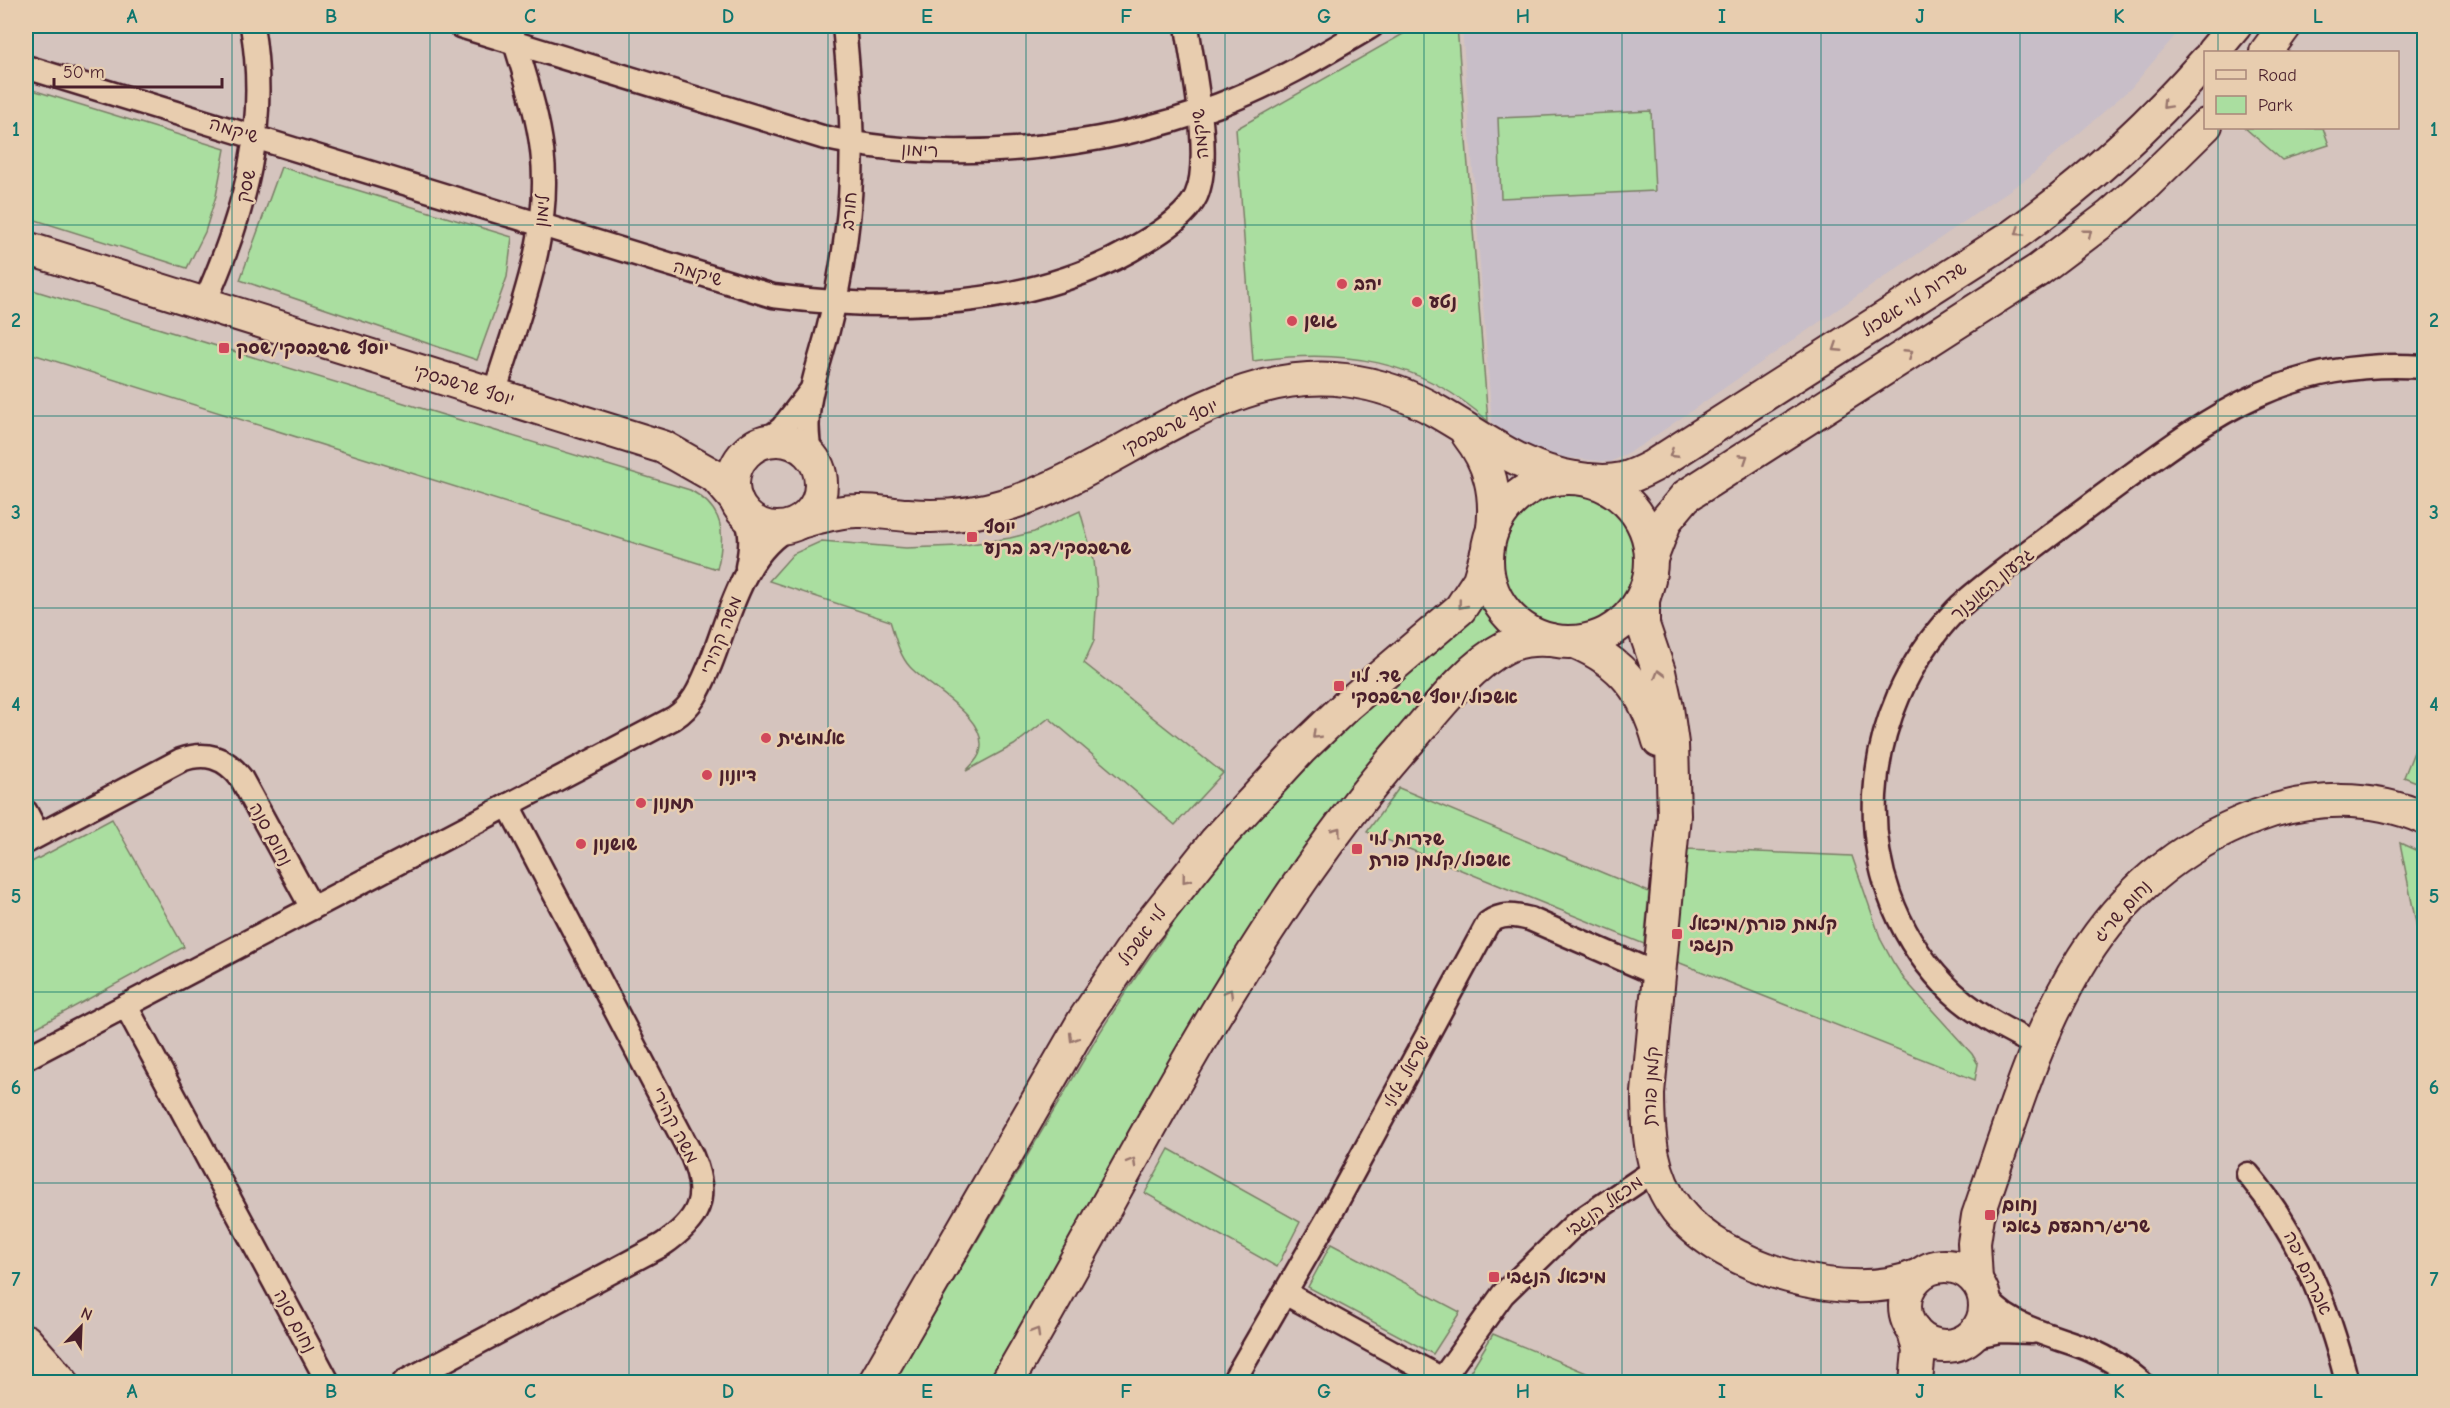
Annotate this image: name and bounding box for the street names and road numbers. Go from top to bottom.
street label: שיקמה [1188,107,1213,160]
street label: שיקמה [207,113,262,148]
street label: רימון [901,139,939,162]
street label: שסק [232,167,260,205]
street label: חורב [837,191,862,231]
street label: לימון [531,193,554,228]
street label: שיקמה [671,256,726,291]
street label: שדרות לוי אשכול [1858,257,1971,341]
street label: יוסף שרשבסקי [411,360,517,411]
street label: יוסף שרשבסקי [1119,395,1222,460]
street label: גדעון האוזנר [1946,544,2038,625]
street label: משה קהירי [696,593,747,677]
street label: נחום סנה [245,799,296,869]
street label: נחום שריג [2089,876,2155,946]
street label: לוי אשכול [1114,902,1171,970]
street label: ישראל גלילי [1380,1032,1435,1112]
street label: קלמן פורת [1639,1046,1664,1126]
street label: משה קהירי [646,1084,703,1167]
street label: מכאל הנגבי [1562,1171,1647,1241]
street label: אברהם יפה [2279,1228,2336,1319]
street label: נחום סנה [269,1286,320,1357]

